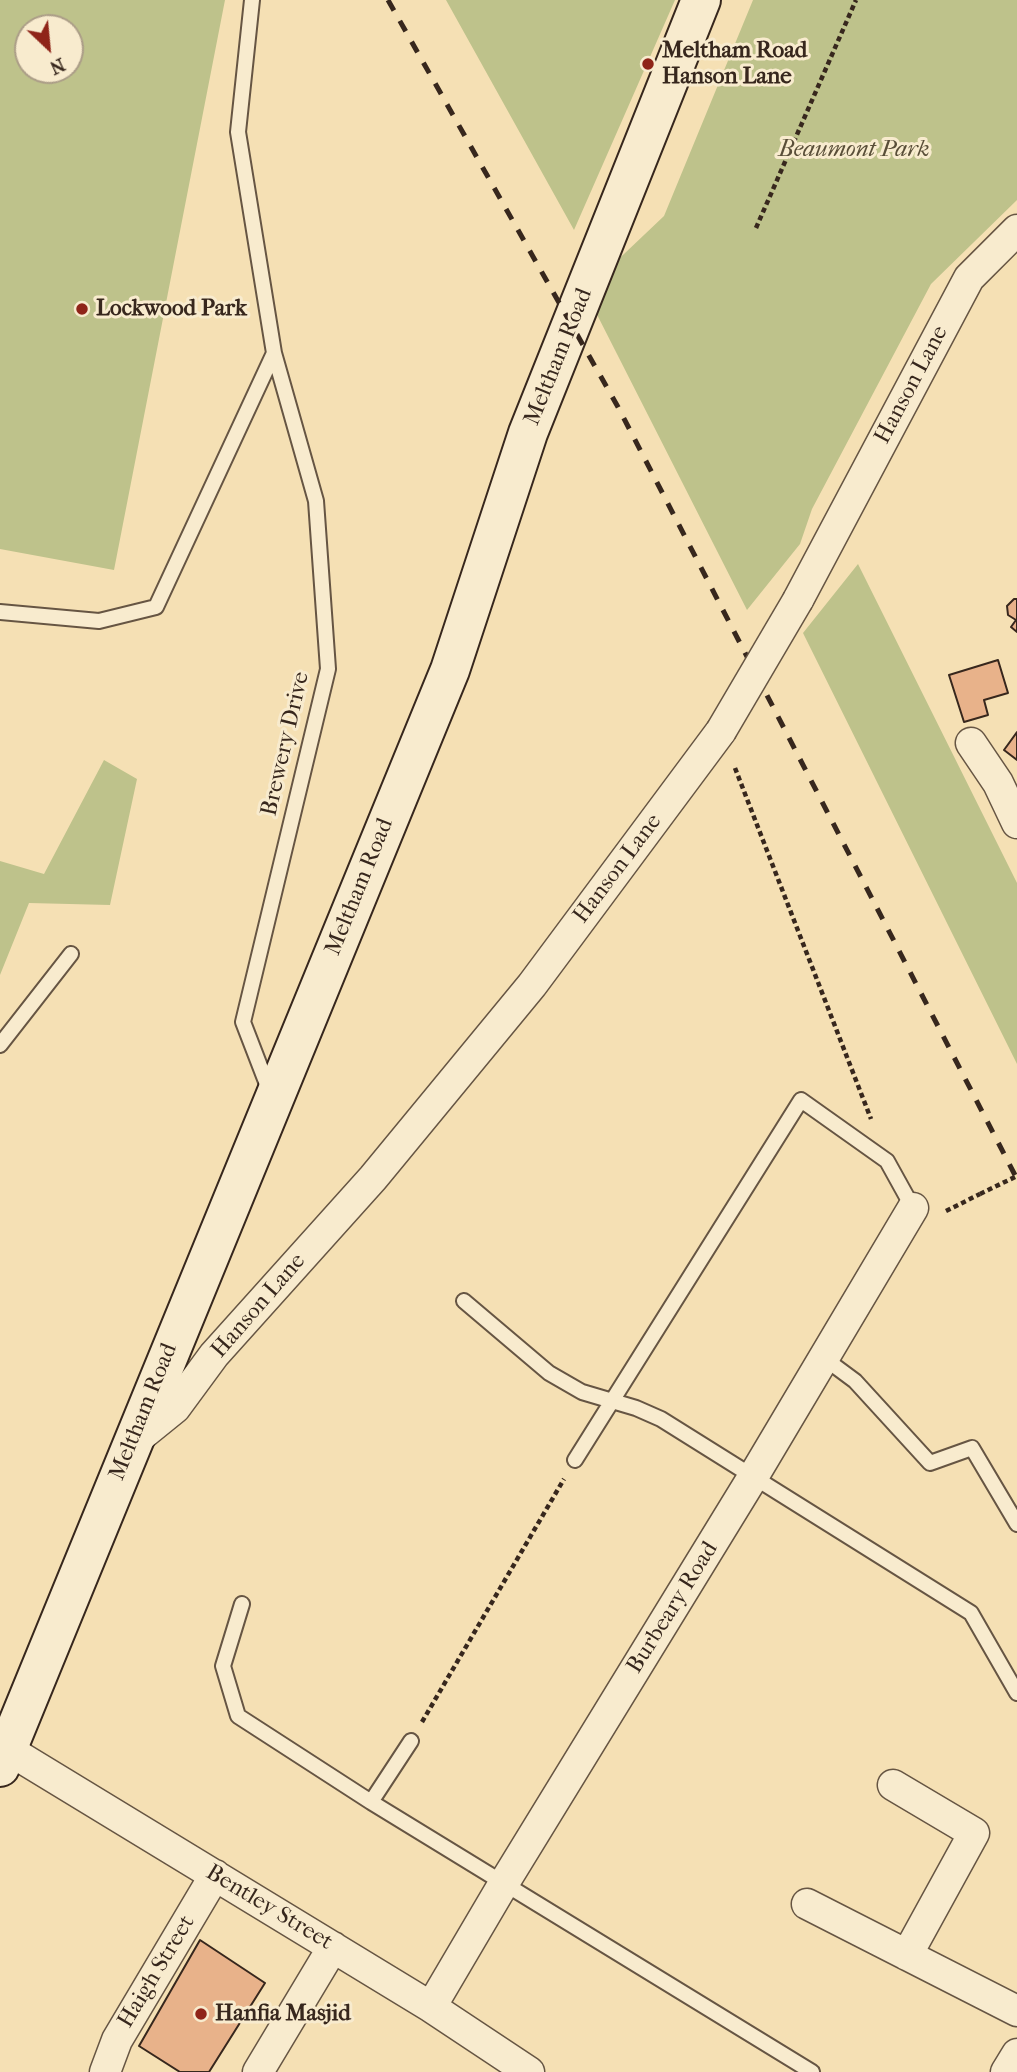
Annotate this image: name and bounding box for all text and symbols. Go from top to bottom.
north arrow [14,14,84,84]
place label: Meltham Road Hanson Lane [662,37,807,91]
text: N [46,53,69,79]
marker: Meltham Road Hanson Lane [640,56,656,72]
park label: Beaumont Park [778,136,930,164]
street label: Meltham Road [519,284,599,430]
place label: Lockwood Park [96,295,247,323]
marker: Lockwood Park [74,301,90,317]
street label: Hanson Lane [869,321,955,449]
street label: Brewery Drive [256,669,316,819]
street label: Hanson Lane [568,809,668,929]
street label: Meltham Road [320,814,400,960]
street label: Hanson Lane [206,1248,312,1364]
street label: Meltham Road [104,1339,184,1485]
street label: Burbeary Road [622,1537,724,1679]
street label: Bentley Street [201,1859,337,1957]
street label: Haigh Street [113,1911,201,2033]
place label: Hanfia Masjid [215,2000,351,2028]
marker: Hanfia Masjid [193,2006,209,2022]

